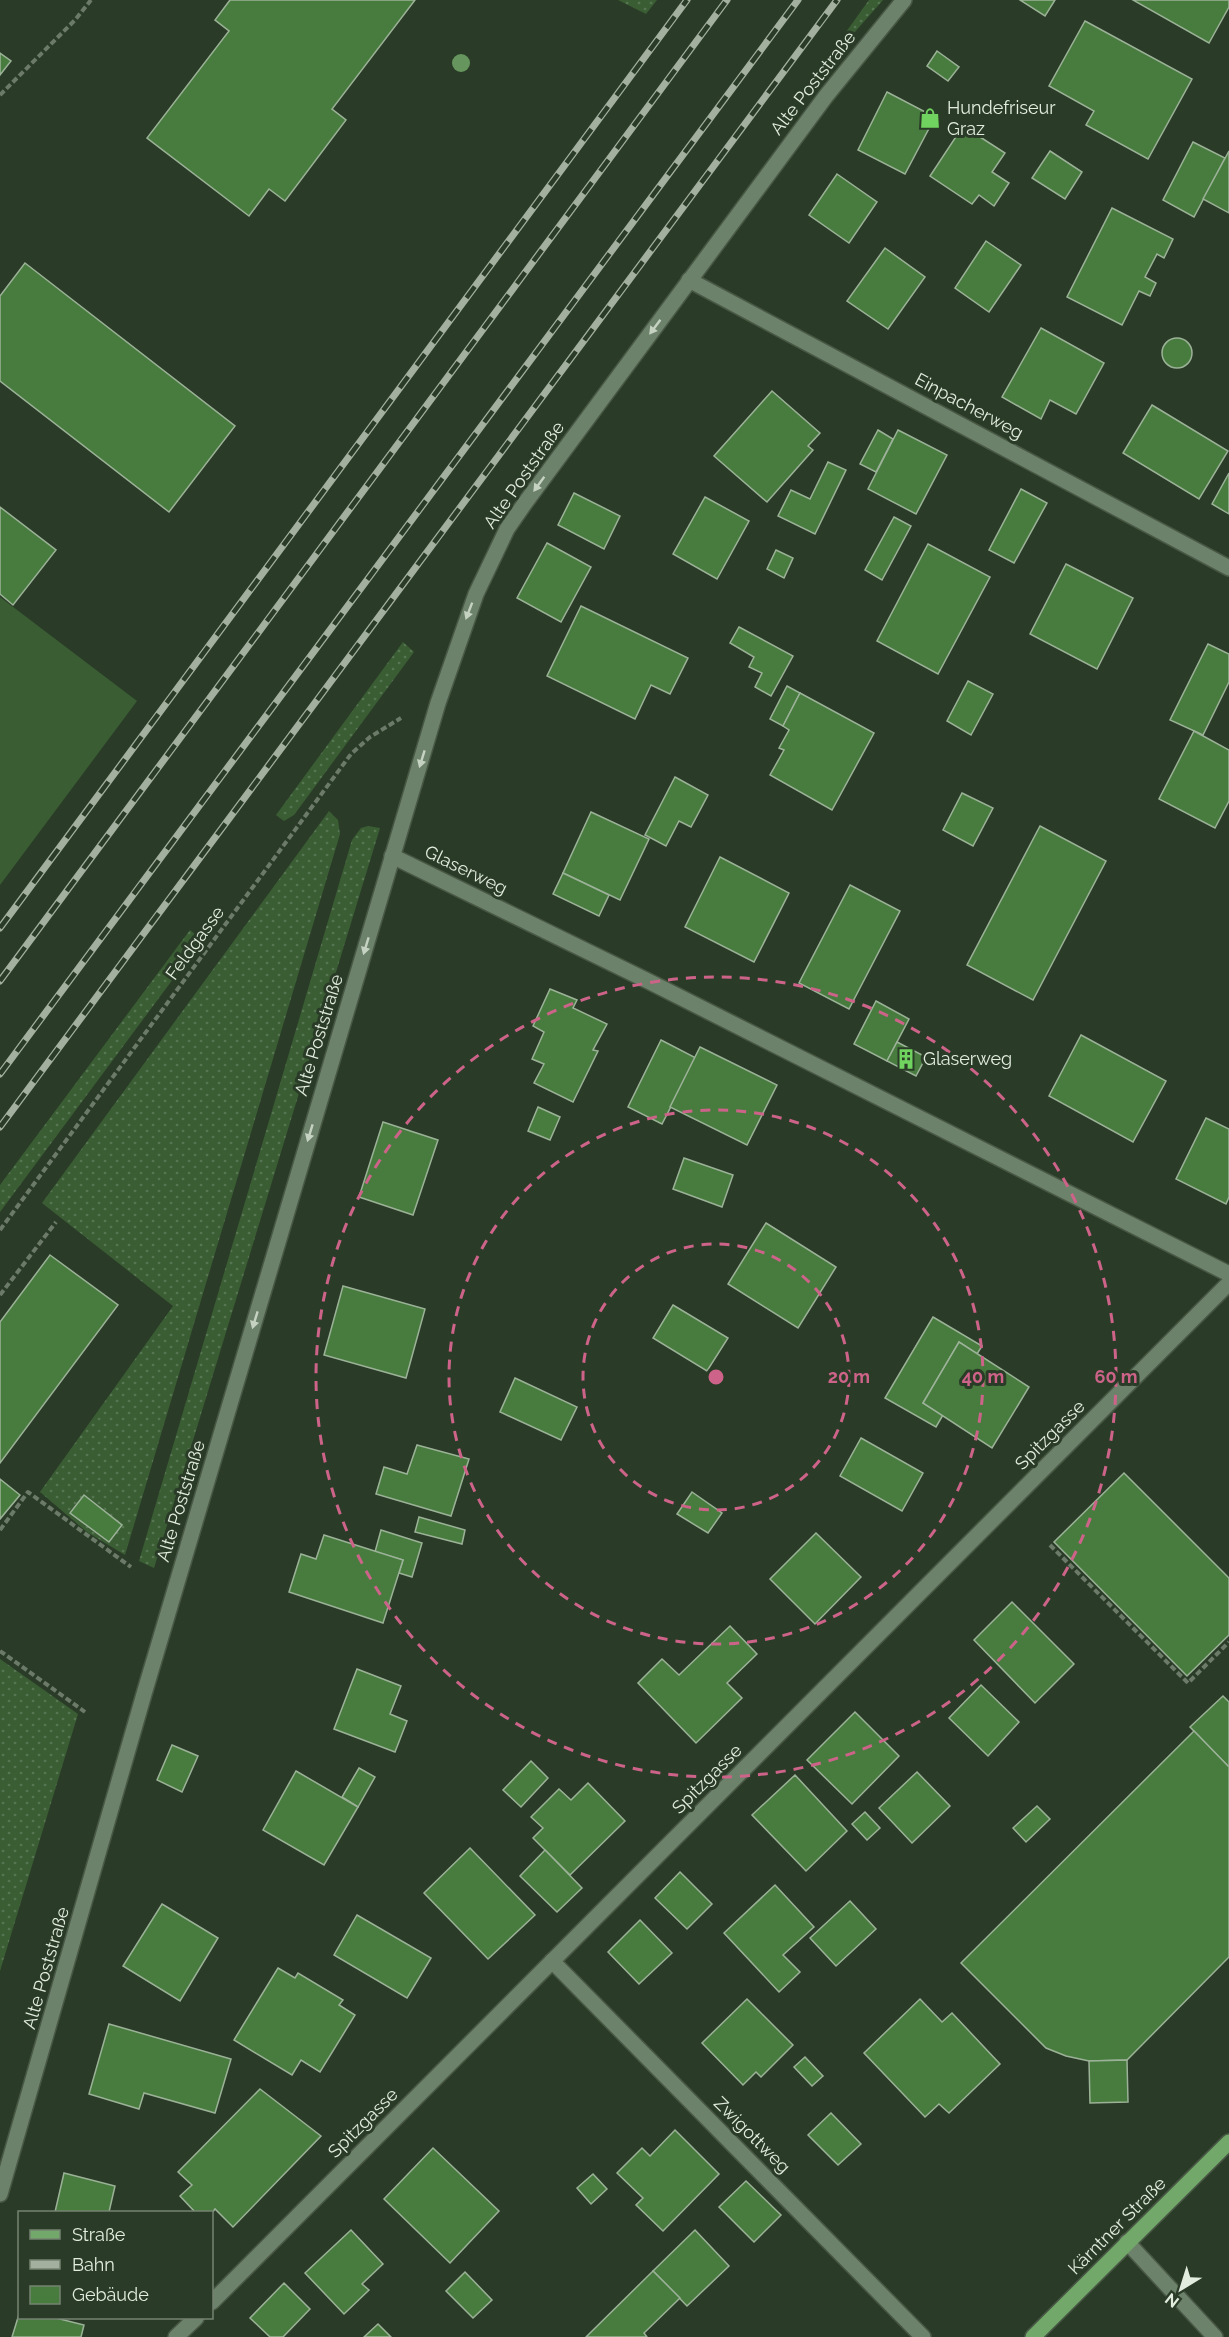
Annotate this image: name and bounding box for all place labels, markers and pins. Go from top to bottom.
place label: Hundefriseur Graz [947,97,1056,139]
shop icon: Hundefriseur Graz [918,106,942,130]
building icon: Glaserweg [894,1047,918,1071]
place label: Glaserweg [923,1048,1012,1069]
centre of rings [706,1367,726,1387]

